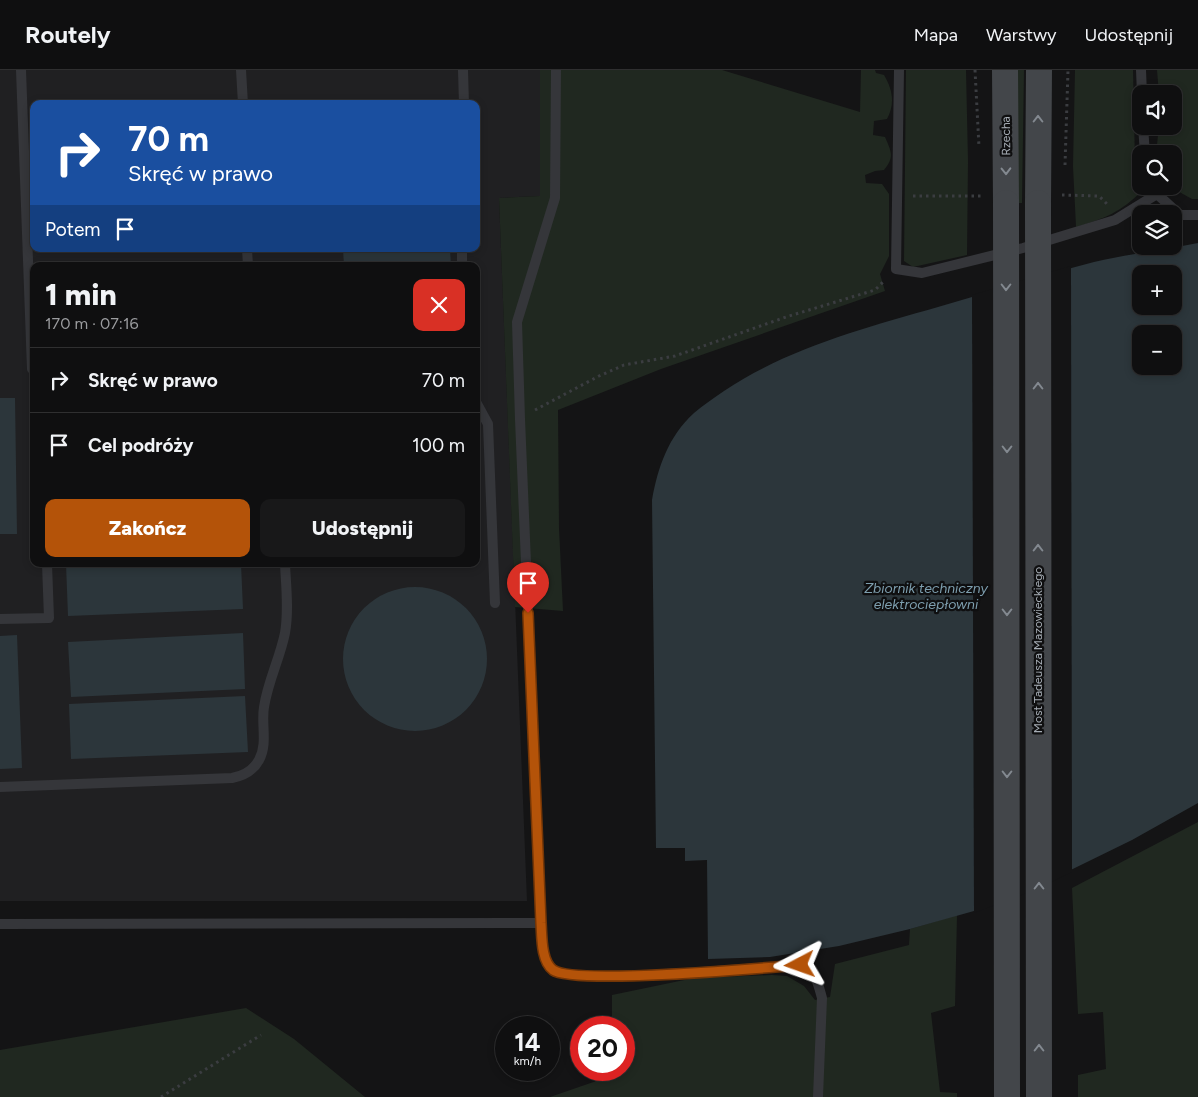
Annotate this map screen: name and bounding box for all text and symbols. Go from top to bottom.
text: Routely [25,20,111,49]
text: Mapa [914,24,958,46]
text: Warstwy [986,24,1057,46]
text: Udostępnij [1085,24,1173,46]
map controls [1132,85,1182,375]
button: sound [1132,85,1182,135]
one-way arrow [1033,115,1043,122]
street label: Rzecha [999,116,1013,156]
text: 70 m [128,118,209,160]
icon: right [45,120,110,185]
button: search [1132,145,1182,195]
text: Skręć w prawo [128,160,273,187]
one-way arrow [1001,168,1011,175]
button: layers [1132,205,1182,255]
icon: arrive [111,215,139,243]
text: Potem [45,218,101,241]
button: + [1132,265,1182,315]
text: 1 min [45,276,117,313]
button: close [413,279,465,331]
one-way arrow [1001,283,1011,291]
text: 170 m · 07:16 [45,314,139,333]
button: − [1132,325,1182,375]
icon: right [45,366,73,394]
text: Skręć w prawo [88,369,218,392]
text: 70 m [422,369,465,392]
one-way arrow [1033,382,1043,390]
icon: arrive [45,431,73,459]
text: Cel podróży [88,434,194,457]
text: 100 m [412,434,465,457]
one-way arrow [1002,446,1012,453]
button: Zakończ [45,499,250,557]
button: Udostępnij [260,499,465,557]
one-way arrow [1033,544,1043,552]
pin [507,562,549,613]
street label: Most Tadeusza Mazowieckiego [1031,567,1045,733]
icon: arrive [514,569,542,597]
water label: Zbiornik techniczny elektrociepłowni [864,580,989,613]
one-way arrow [1002,608,1012,616]
one-way arrow [1002,770,1012,778]
one-way arrow [1034,882,1044,890]
position arrow [773,938,825,990]
speed limit sign: 20 [570,1016,635,1081]
text: 14 [514,1027,541,1057]
one-way arrow [1034,1044,1044,1052]
text: km/h [514,1054,541,1068]

